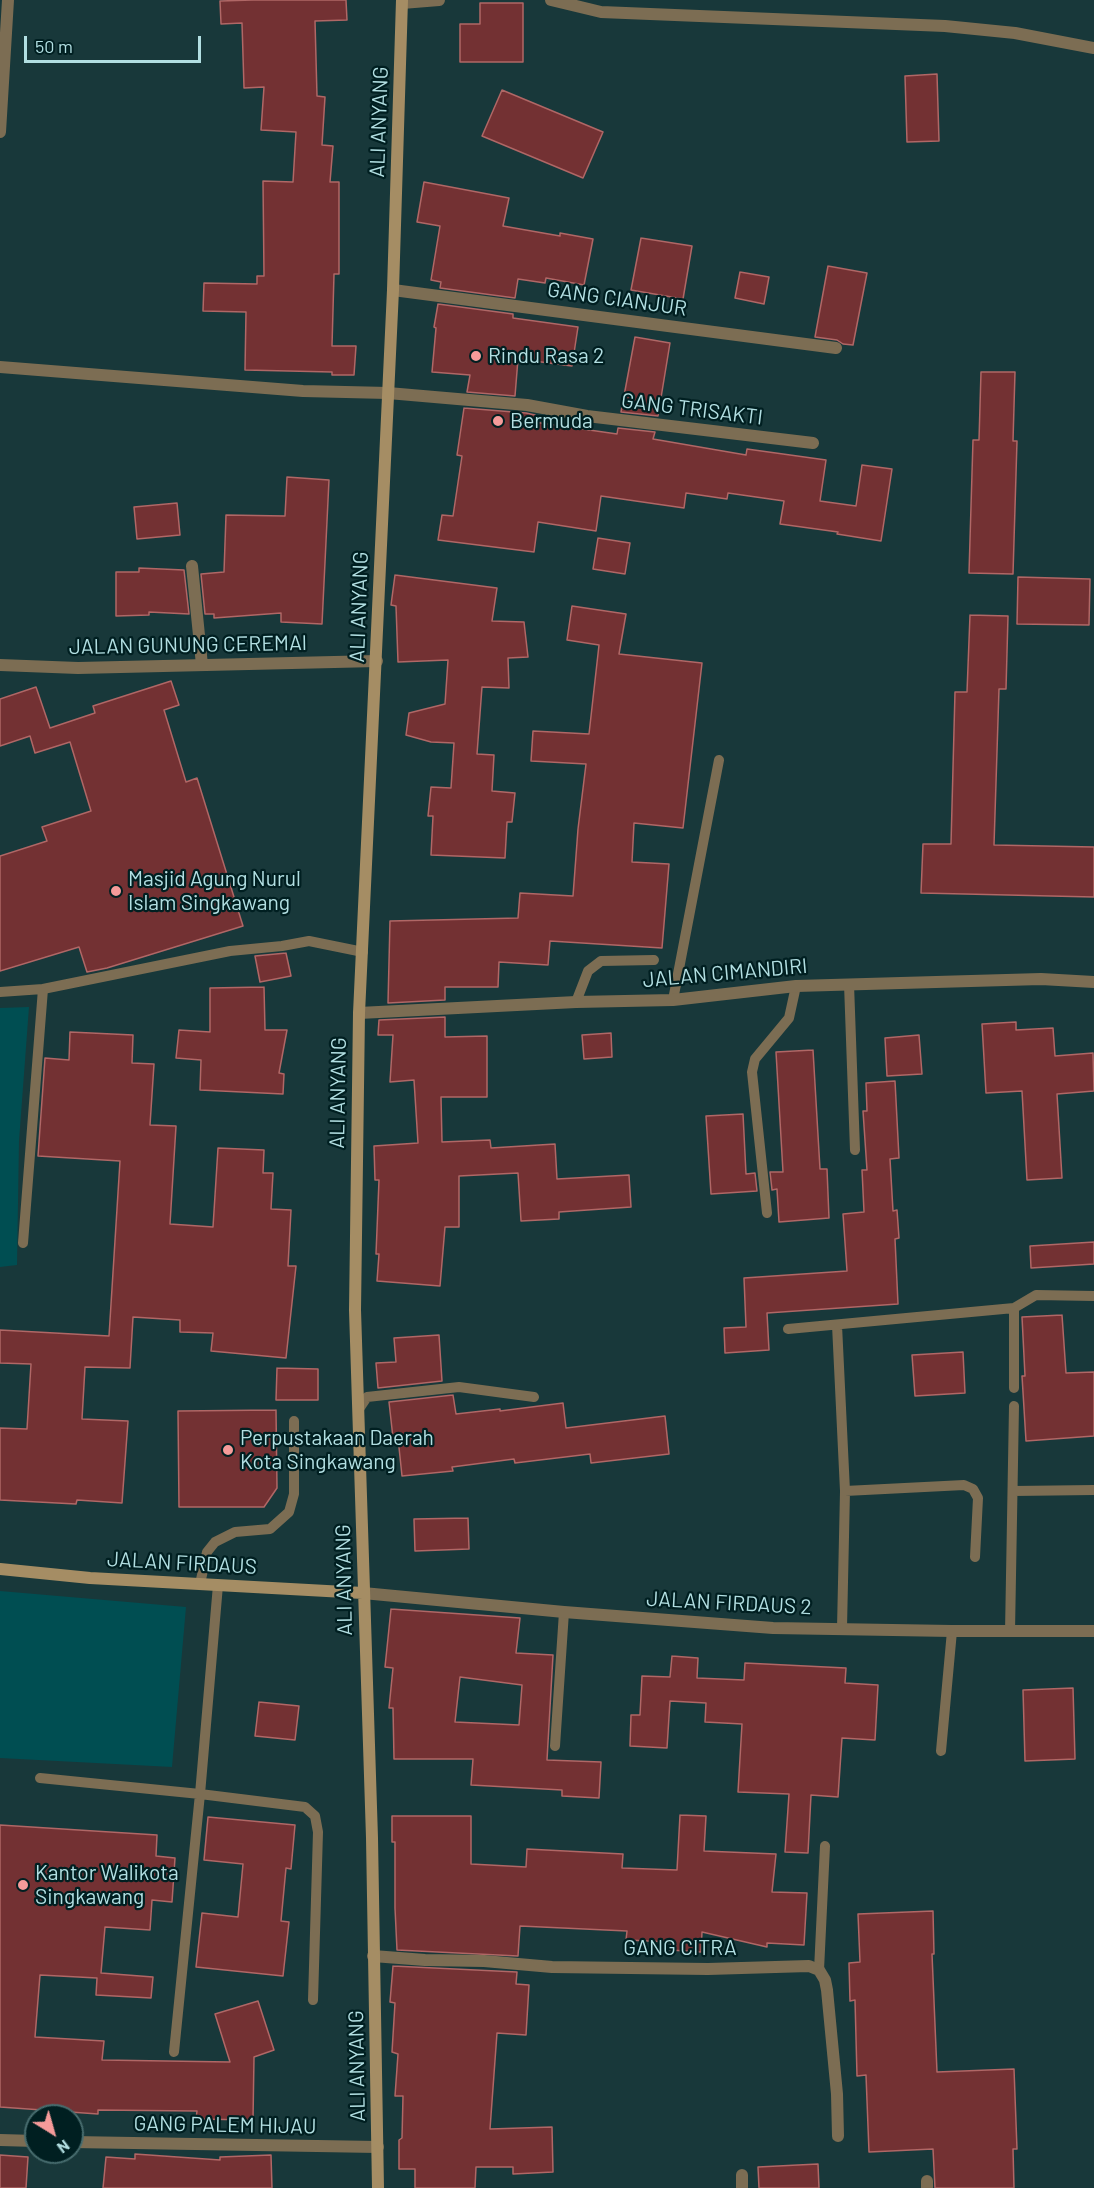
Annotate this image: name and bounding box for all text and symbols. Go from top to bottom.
scale bar [27,24,204,62]
text: 50 m [35,35,73,57]
street label: ALI ANYANG [364,66,394,178]
street label: GANG CIANJUR [546,277,688,321]
place label: Rindu Rasa 2 [488,343,604,369]
marker: Rindu Rasa 2 [469,349,483,363]
street label: GANG TRISAKTI [620,388,764,430]
place label: Bermuda [510,408,593,434]
marker: Bermuda [491,414,505,428]
street label: ALI ANYANG [344,551,374,663]
street label: JALAN GUNUNG CEREMAI [69,630,307,660]
place label: Masjid Agung Nurul Islam Singkawang [128,866,301,916]
marker: Masjid Agung Nurul Islam Singkawang [109,884,123,898]
street label: JALAN CIMANDIRI [642,953,808,993]
street label: ALI ANYANG [324,1037,352,1149]
place label: Perpustakaan Daerah Kota Singkawang [240,1425,434,1475]
marker: Perpustakaan Daerah Kota Singkawang [221,1443,235,1457]
street label: ALI ANYANG [330,1524,358,1636]
street label: JALAN FIRDAUS [107,1546,257,1580]
street label: JALAN FIRDAUS 2 [646,1586,812,1620]
place label: Kantor Walikota Singkawang [35,1860,179,1910]
marker: Kantor Walikota Singkawang [16,1878,30,1892]
street label: GANG CITRA [623,1935,737,1961]
street label: ALI ANYANG [343,2010,371,2122]
north arrow [24,2104,84,2164]
street label: GANG PALEM HIJAU [133,2111,317,2139]
text: N [54,2136,74,2158]

